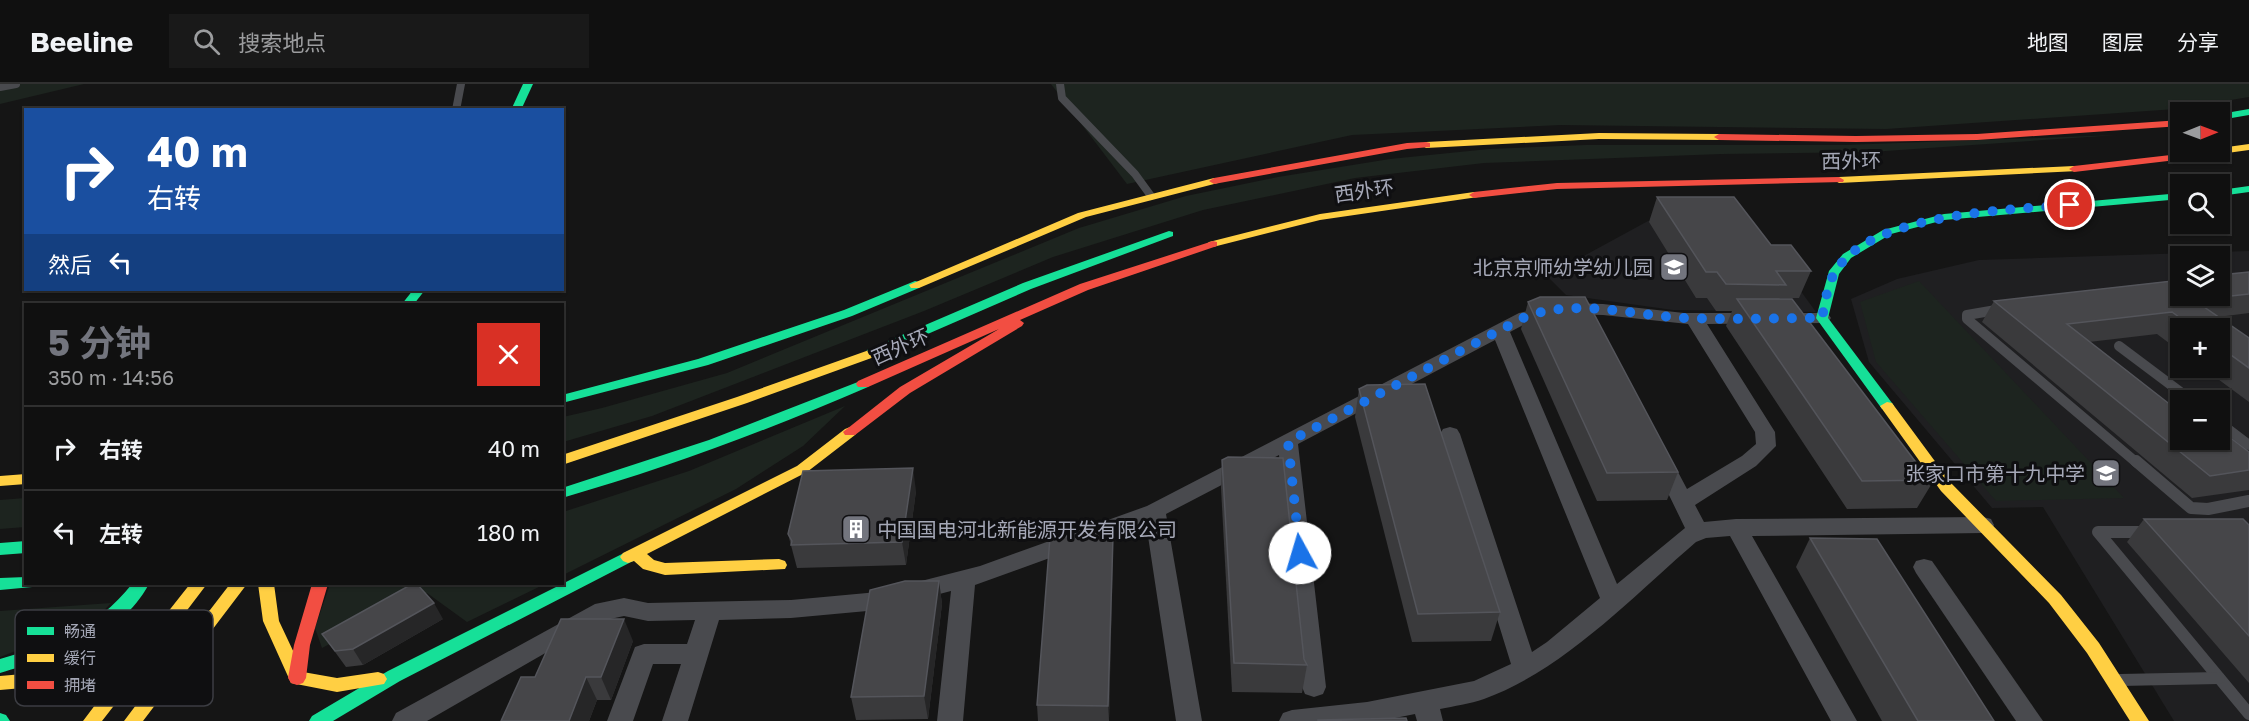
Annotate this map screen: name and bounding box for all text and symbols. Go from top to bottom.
search box [169,14,589,68]
text: Beeline [30,25,133,58]
icon: search [190,25,223,58]
text: 搜索地点 [238,29,326,56]
text: 地图 [2027,29,2069,55]
text: 图层 [2102,29,2144,55]
text: 分享 [2177,29,2219,55]
north arrow [2170,102,2230,162]
map controls [2170,102,2230,450]
text: 40 m [147,126,248,176]
icon: right [48,132,126,210]
street label: 西外环 [1821,147,1881,173]
street label: 西外环 [1333,174,1395,206]
button: search [2170,174,2230,234]
pin [2044,179,2095,230]
text: 右转 [147,182,201,214]
icon: arrive [2053,188,2086,221]
icon: left [104,246,137,279]
button: layers [2170,246,2230,306]
text: 然后 [48,251,92,278]
school or university icon: 北京京师幼学幼儿园 [1658,251,1690,283]
place label: 北京京师幼学幼儿园 [1473,255,1653,279]
button: + [2170,318,2230,378]
text: 5 分钟 [48,321,151,364]
button: close [477,323,540,386]
street label: 西外环 [868,323,932,369]
text: 350 m · 14:56 [48,365,174,389]
button: − [2170,390,2230,450]
icon: right [48,432,81,465]
text: 40 m [488,435,540,462]
text: 右转 [99,436,143,463]
school or university icon: 张家口市第十九中学 [2090,457,2122,489]
place label: 张家口市第十九中学 [1905,461,2085,485]
building icon: 中国国电河北新能源开发有限公司 [840,513,872,545]
icon: left [48,516,81,549]
place label: 中国国电河北新能源开发有限公司 [877,517,1177,541]
text: 180 m [477,519,540,546]
text: 左转 [99,520,143,547]
position arrow [1268,521,1332,585]
legend [15,610,213,706]
text: 畅通 [64,621,96,641]
text: 缓行 [64,648,96,668]
text: 拥堵 [64,675,96,695]

